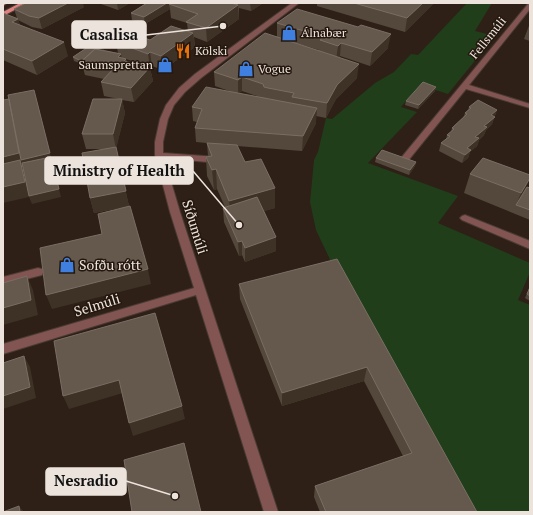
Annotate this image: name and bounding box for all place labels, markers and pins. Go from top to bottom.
callout: Casalisa [72,21,146,48]
shop icon: Álnabær [280,24,298,42]
place label: Álnabær [301,25,347,40]
restaurant icon: Kölski [174,42,192,60]
place label: Kölski [195,43,228,58]
shop icon: Saumsprettan [156,56,174,74]
place label: Saumsprettan [79,57,153,72]
shop icon: Vogue [237,60,255,78]
place label: Vogue [258,61,291,76]
callout: Ministry of Health [45,157,193,184]
place label: Sofðu rótt [79,255,142,274]
shop icon: Sofðu rótt [58,256,76,274]
callout: Nesradio [46,468,126,495]

